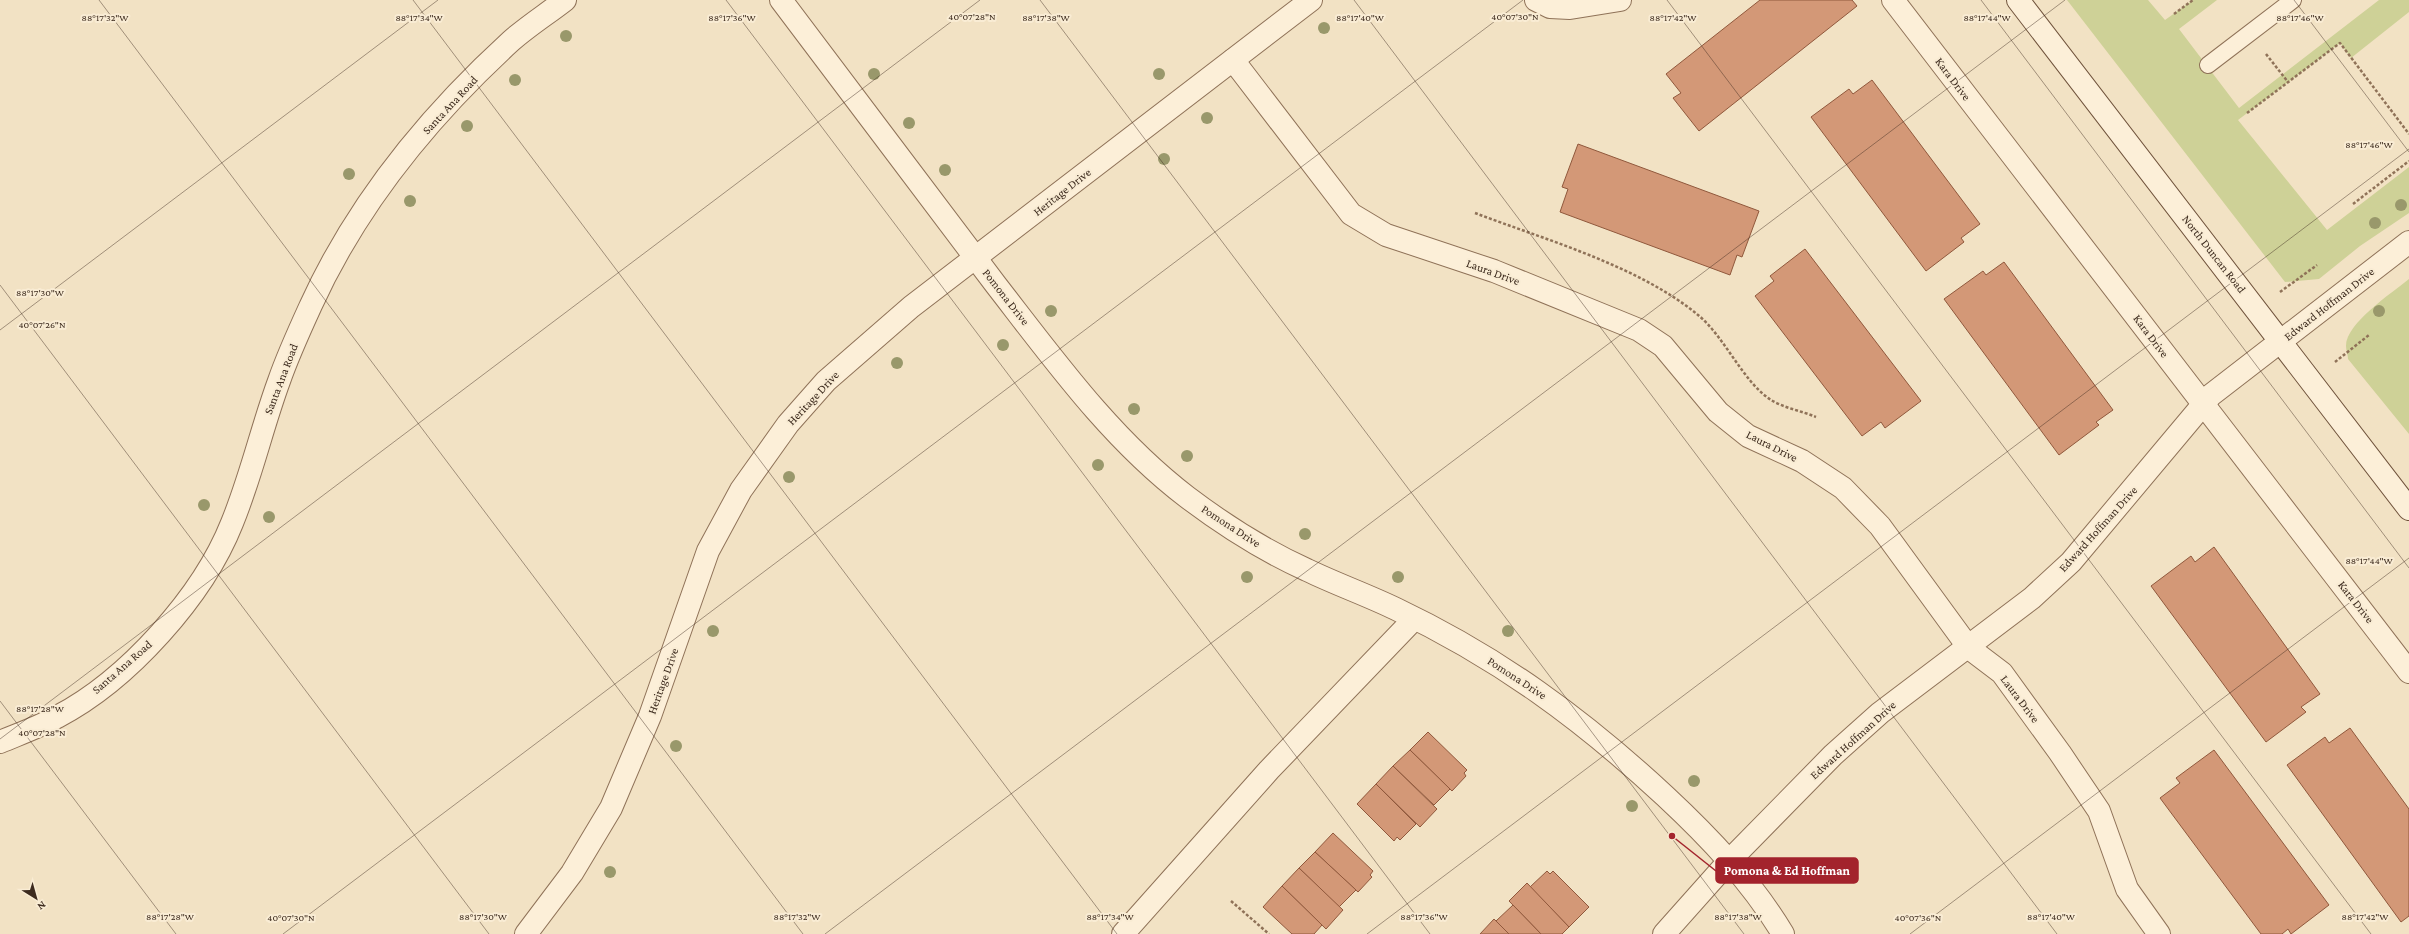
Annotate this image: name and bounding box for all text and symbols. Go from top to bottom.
text: 40°07'28"N [948,11,996,22]
text: 40°07'30"N [1491,11,1539,22]
text: 88°17'32"W [82,12,129,23]
text: 88°17'34"W [395,12,443,23]
text: 88°17'36"W [708,12,756,23]
text: 88°17'38"W [1022,12,1071,23]
text: 88°17'40"W [1336,12,1385,23]
text: 88°17'42"W [1650,12,1697,23]
text: 88°17'44"W [1963,12,2011,23]
text: 88°17'46"W [2276,12,2324,23]
street label: Kara Drive [1932,55,1974,103]
street label: Santa Ana Road [419,72,481,137]
text: 88°17'46"W [2345,139,2393,150]
street label: Heritage Drive [1030,165,1094,219]
street label: North Duncan Road [2179,212,2249,296]
street label: Laura Drive [1464,256,1522,288]
street label: Edward Hoffman Drive [2281,264,2377,344]
street label: Pomona Drive [980,266,1032,328]
text: 88°17'30"W [16,287,65,298]
street label: Kara Drive [2130,312,2172,360]
text: 40°07'26"N [18,319,66,330]
street label: Santa Ana Road [261,341,301,416]
street label: Heritage Drive [784,368,842,428]
street label: Laura Drive [1744,427,1800,465]
street label: Edward Hoffman Drive [2056,483,2140,575]
street label: Pomona Drive [1199,502,1263,550]
text: 88°17'44"W [2345,555,2393,566]
street label: Kara Drive [2335,578,2377,626]
street label: Santa Ana Road [89,637,155,697]
street label: Heritage Drive [645,646,681,716]
street label: Pomona Drive [1485,654,1549,702]
street label: Laura Drive [1998,672,2042,726]
street label: Edward Hoffman Drive [1807,698,1899,782]
text: 88°17'28"W [16,703,65,714]
text: 40°07'28"N [18,727,66,738]
callout: Pomona & Ed Hoffman [1716,858,1858,883]
text: Pomona & Ed Hoffman [1724,863,1851,878]
north arrow [16,878,56,918]
text: N [35,899,49,913]
text: 88°17'28"W [146,911,195,922]
text: 88°17'30"W [459,911,508,922]
text: 88°17'32"W [774,911,821,922]
text: 88°17'34"W [1086,911,1134,922]
text: 88°17'36"W [1400,911,1448,922]
text: 88°17'38"W [1714,911,1763,922]
text: 88°17'40"W [2027,911,2076,922]
text: 88°17'42"W [2342,911,2389,922]
text: 40°07'30"N [267,912,315,923]
text: 40°07'36"N [1895,912,1942,923]

